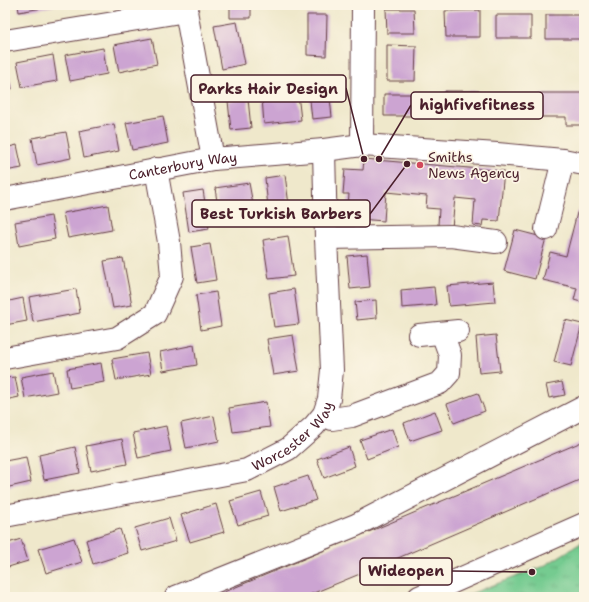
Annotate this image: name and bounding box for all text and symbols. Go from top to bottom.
callout: Parks Hair Design [191,75,346,102]
text: Parks Hair Design [198,79,338,99]
callout: highfivefitness [411,92,543,119]
text: highfivefitness [419,95,535,115]
street label: Canterbury Way [127,148,238,184]
place label: Smiths News Agency [428,148,520,182]
marker: Smiths News Agency [415,160,425,170]
callout: Best Turkish Barbers [192,200,370,227]
text: Best Turkish Barbers [200,204,362,224]
street label: Worcester Way [249,399,337,475]
callout: Wideopen [360,558,452,585]
text: Wideopen [368,561,444,581]

